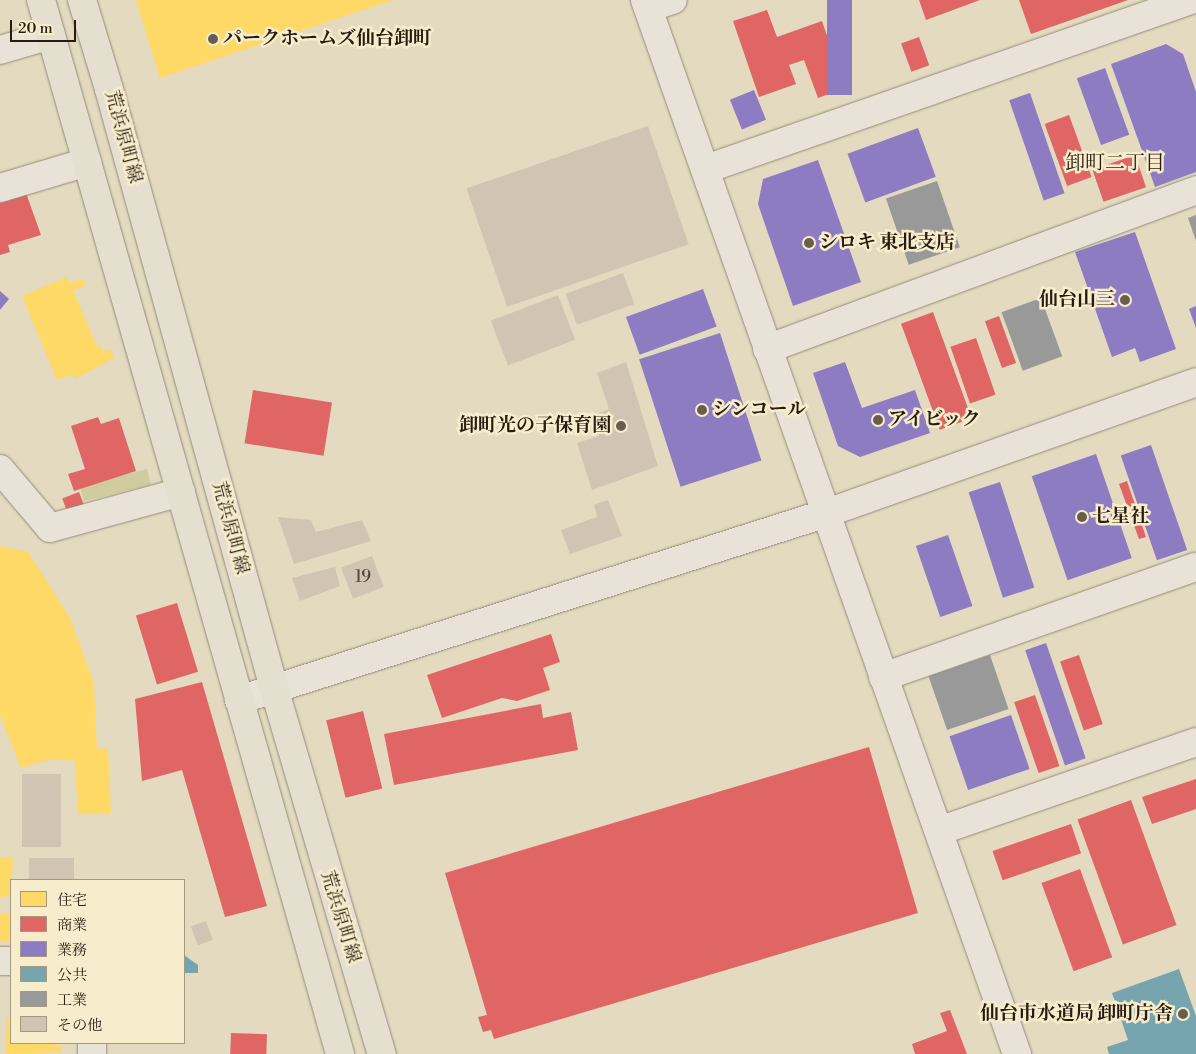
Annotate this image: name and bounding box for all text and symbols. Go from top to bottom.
scale bar [12,10,79,42]
text: 20 m [18,19,53,38]
place label: パークホームズ仙台卸町 [223,28,432,50]
marker: パークホームズ仙台卸町 [207,33,219,45]
street label: 荒浜原町線 [100,88,146,186]
district label: 卸町二丁目 [1065,151,1165,175]
place label: シロキ 東北支店 [819,232,955,254]
marker: シロキ 東北支店 [803,237,815,249]
place label: 仙台山三 [1039,289,1115,311]
marker: 仙台山三 [1119,294,1131,306]
place label: シンコール [712,399,807,421]
marker: シンコール [696,404,708,416]
place label: アイビック [888,409,983,431]
marker: アイビック [872,414,884,426]
place label: 卸町光の子保育園 [459,415,611,437]
marker: 卸町光の子保育園 [615,420,627,432]
street label: 荒浜原町線 [207,479,253,577]
place label: 七星社 [1092,506,1149,528]
marker: 七星社 [1076,511,1088,523]
house number: 19 [355,567,371,587]
street label: 荒浜原町線 [315,868,365,966]
legend [10,879,185,1044]
text: 住宅 [57,891,87,910]
text: 商業 [57,916,87,935]
text: 業務 [57,941,87,960]
text: 公共 [57,966,87,985]
text: 工業 [57,991,87,1010]
place label: 仙台市水道局 卸町庁舎 [980,1003,1173,1025]
marker: 仙台市水道局 卸町庁舎 [1177,1008,1189,1020]
text: その他 [57,1016,102,1035]

